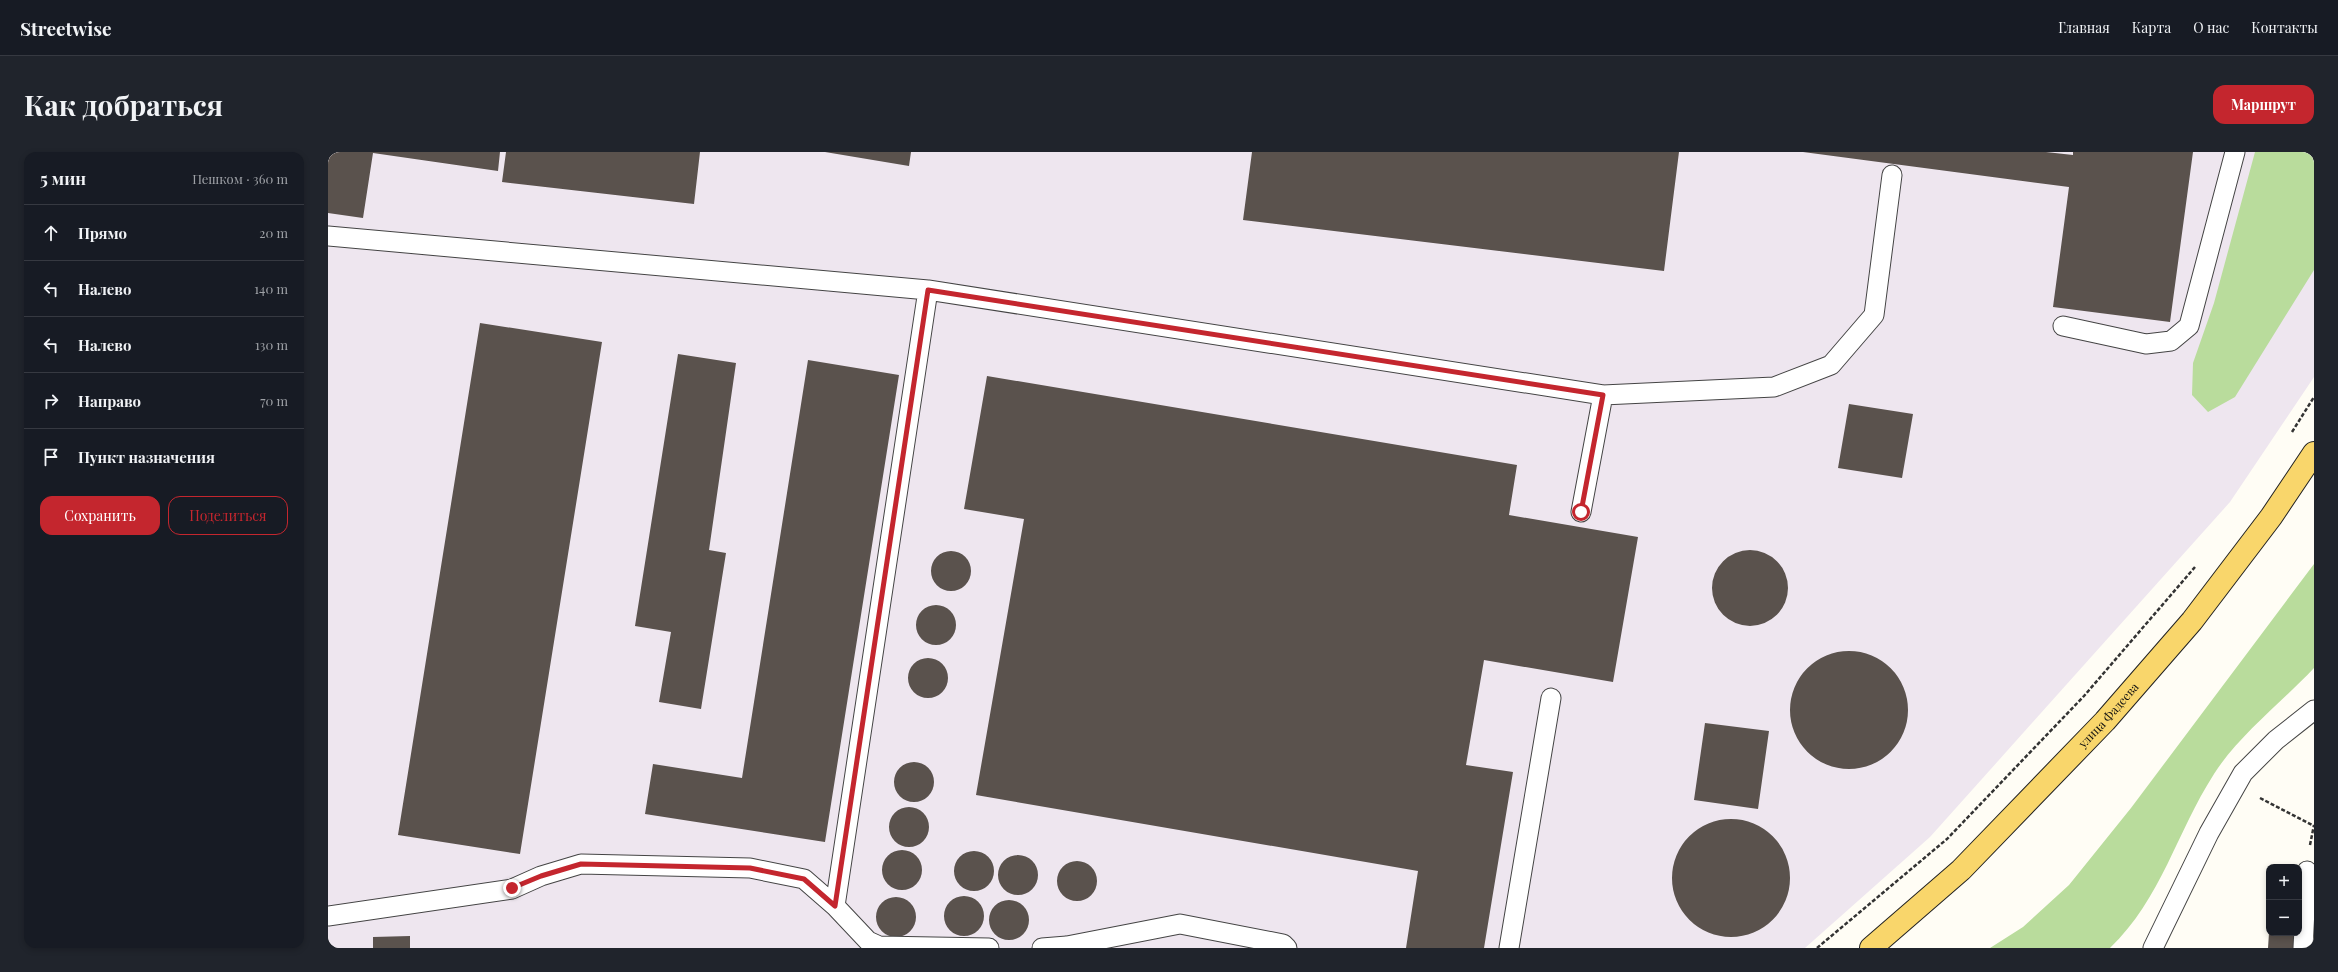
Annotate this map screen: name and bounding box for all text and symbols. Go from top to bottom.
text: Streetwise [20,15,112,41]
text: Главная [2058,18,2110,37]
text: Карта [2132,18,2171,37]
text: О нас [2193,18,2229,37]
text: Контакты [2251,18,2318,37]
button: Маршрут [2213,85,2314,124]
text: Как добраться [24,86,223,123]
text: 5 мин [40,167,86,189]
text: Пешком · 360 m [192,170,288,187]
icon: ahead [40,222,62,244]
text: Прямо [78,223,127,243]
text: 20 m [259,224,288,241]
icon: left [40,278,62,300]
text: Налево [78,279,131,299]
text: 140 m [254,280,288,297]
icon: left [40,334,62,356]
text: Налево [78,335,131,355]
text: 130 m [255,336,288,353]
icon: right [40,390,62,412]
text: Направо [78,391,141,411]
text: 70 m [260,392,288,409]
icon: arrive [40,446,62,468]
text: Пункт назначения [78,447,215,467]
button: Сохранить [40,496,160,535]
button: Поделиться [168,496,288,535]
route start [1572,503,1590,521]
street label: улица Фадеева [2074,679,2142,751]
map controls [2266,864,2302,936]
button: + [2266,864,2302,900]
route end [503,879,521,897]
button: − [2266,900,2302,936]

